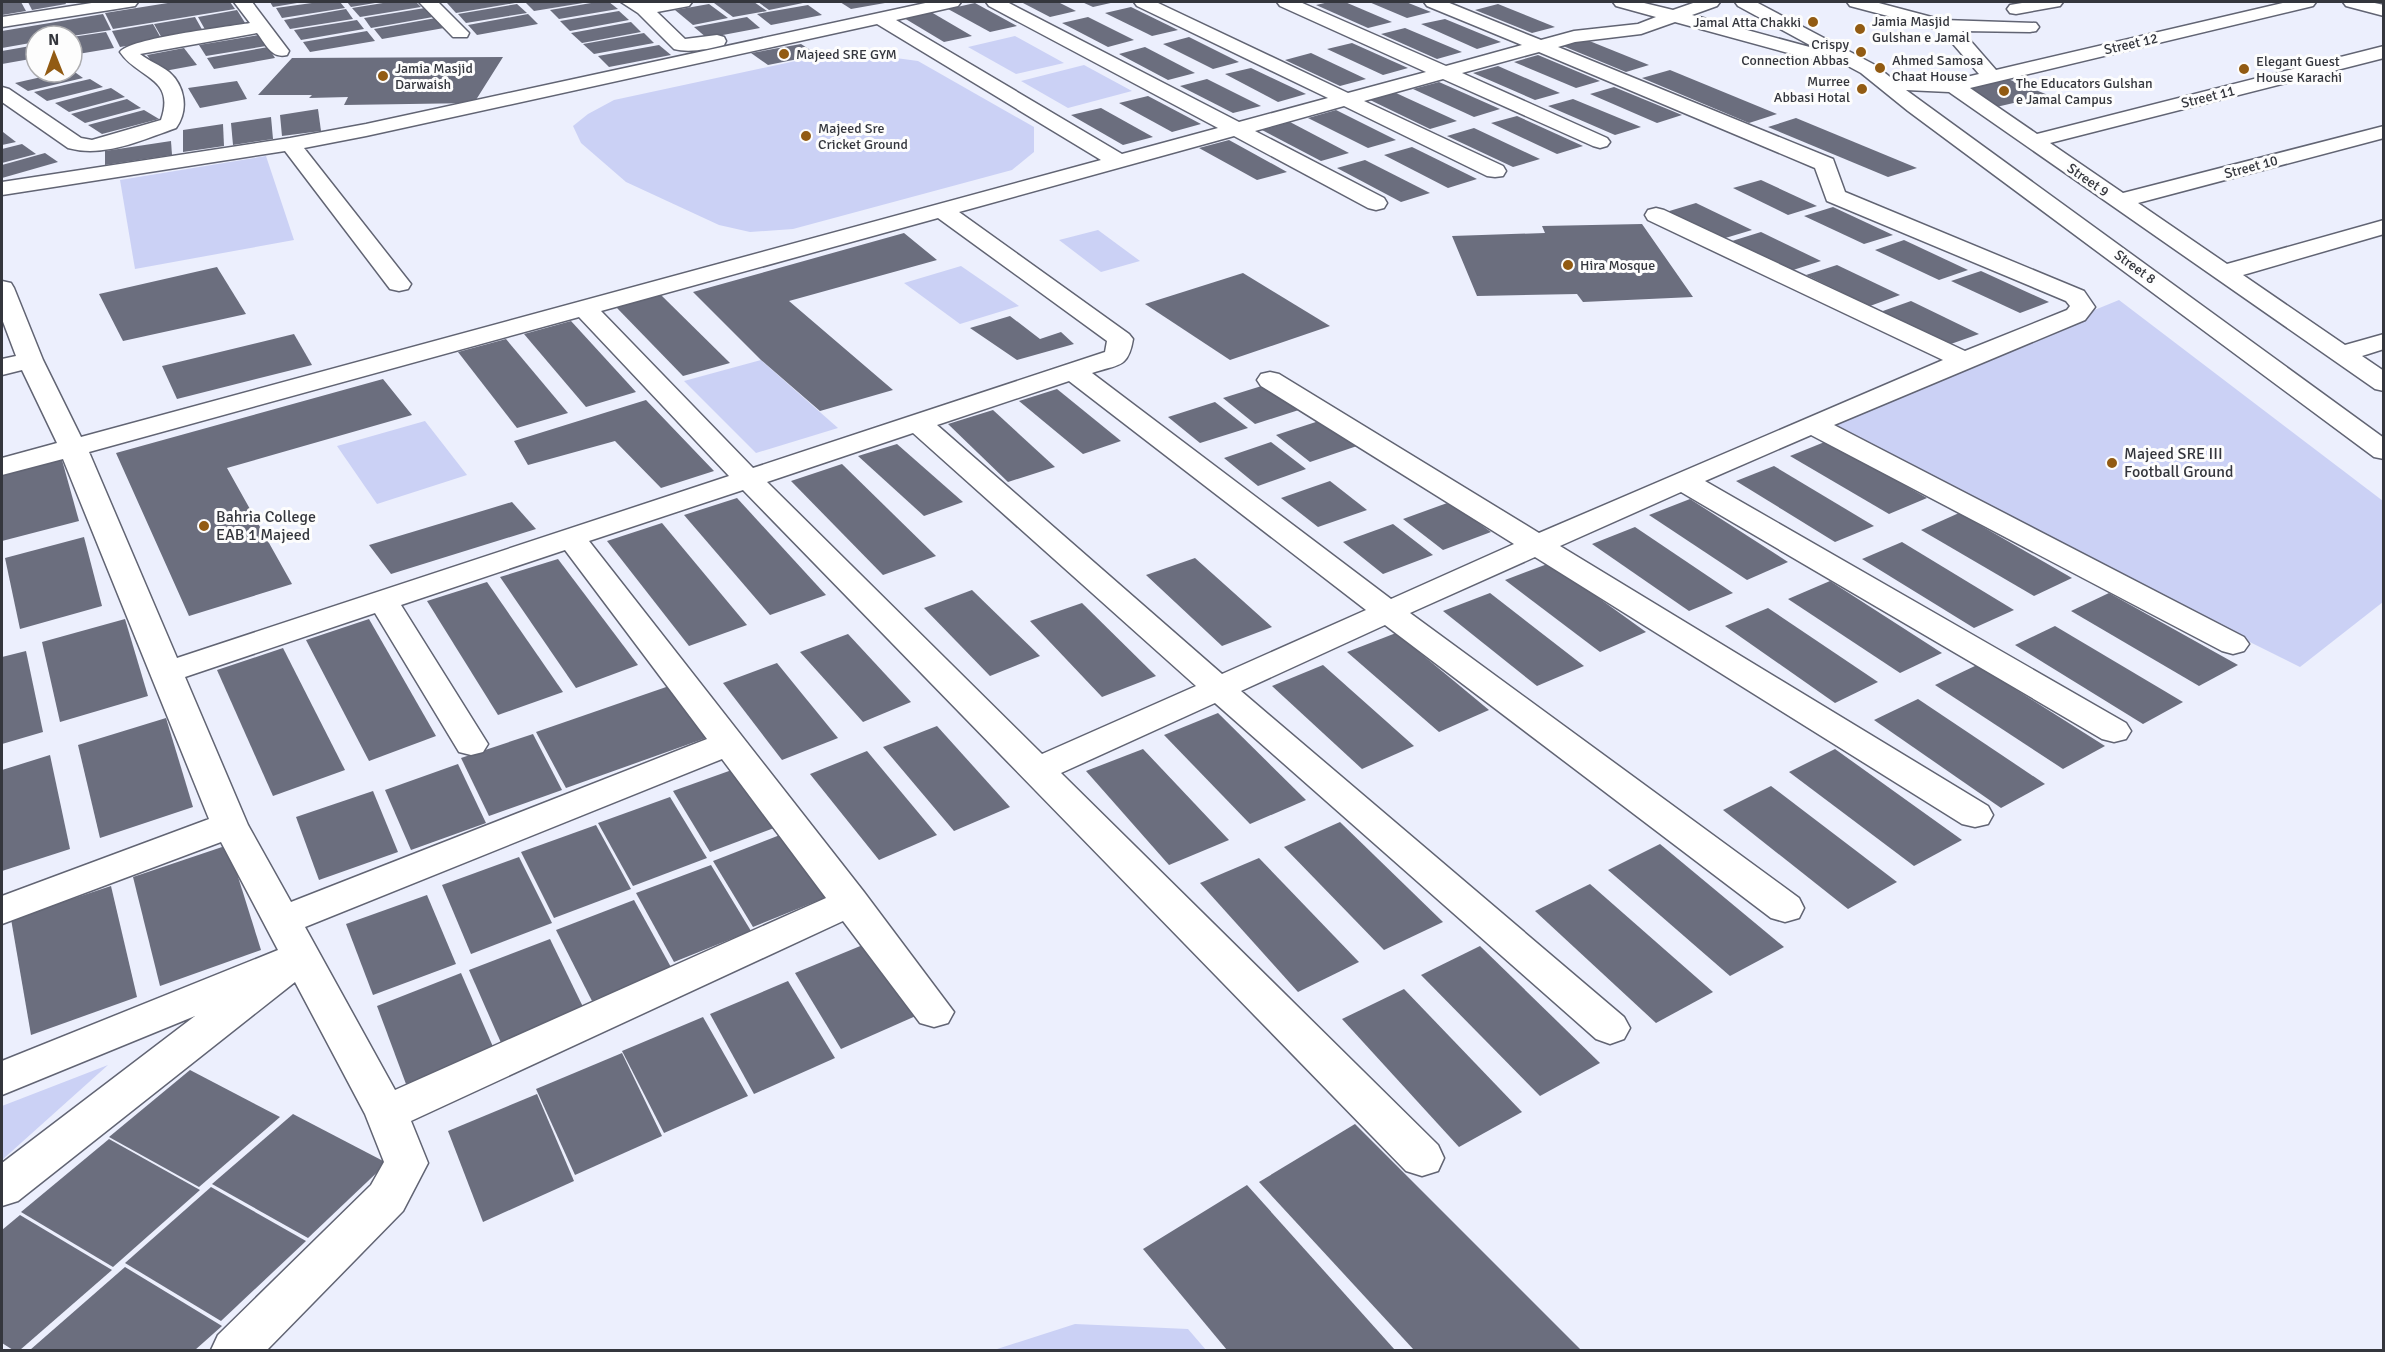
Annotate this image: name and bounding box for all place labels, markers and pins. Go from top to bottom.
place label: Jamia Masjid Gulshan e Jamal [1872,13,1970,46]
place label: Jamal Atta Chakki [1693,14,1801,31]
marker: Jamal Atta Chakki [1806,15,1820,29]
marker: Jamia Masjid Gulshan e Jamal [1853,22,1867,36]
place label: Crispy Connection Abbas [1741,36,1849,69]
marker: Crispy Connection Abbas [1854,45,1868,59]
place label: Majeed SRE GYM [796,46,897,63]
marker: Majeed SRE GYM [777,47,791,61]
place label: Ahmed Samosa Chaat House [1892,52,1983,85]
place label: Elegant Guest House Karachi [2256,53,2342,86]
place label: Jamia Masjid Darwaish [395,60,473,93]
marker: Ahmed Samosa Chaat House [1873,61,1887,75]
marker: Elegant Guest House Karachi [2237,62,2251,76]
marker: Jamia Masjid Darwaish [376,69,390,83]
place label: Murree Abbasi Hotal [1774,73,1850,106]
place label: The Educators Gulshan e Jamal Campus [2016,75,2153,108]
marker: Murree Abbasi Hotal [1855,82,1869,96]
marker: The Educators Gulshan e Jamal Campus [1997,84,2011,98]
place label: Majeed Sre Cricket Ground [818,120,908,153]
marker: Majeed Sre Cricket Ground [799,129,813,143]
place label: Hira Mosque [1580,257,1655,274]
marker: Hira Mosque [1561,258,1575,272]
place label: Majeed SRE III Football Ground [2124,444,2233,482]
marker: Majeed SRE III Football Ground [2105,456,2119,470]
place label: Bahria College EAB 1 Majeed [216,507,316,545]
marker: Bahria College EAB 1 Majeed [197,519,211,533]

